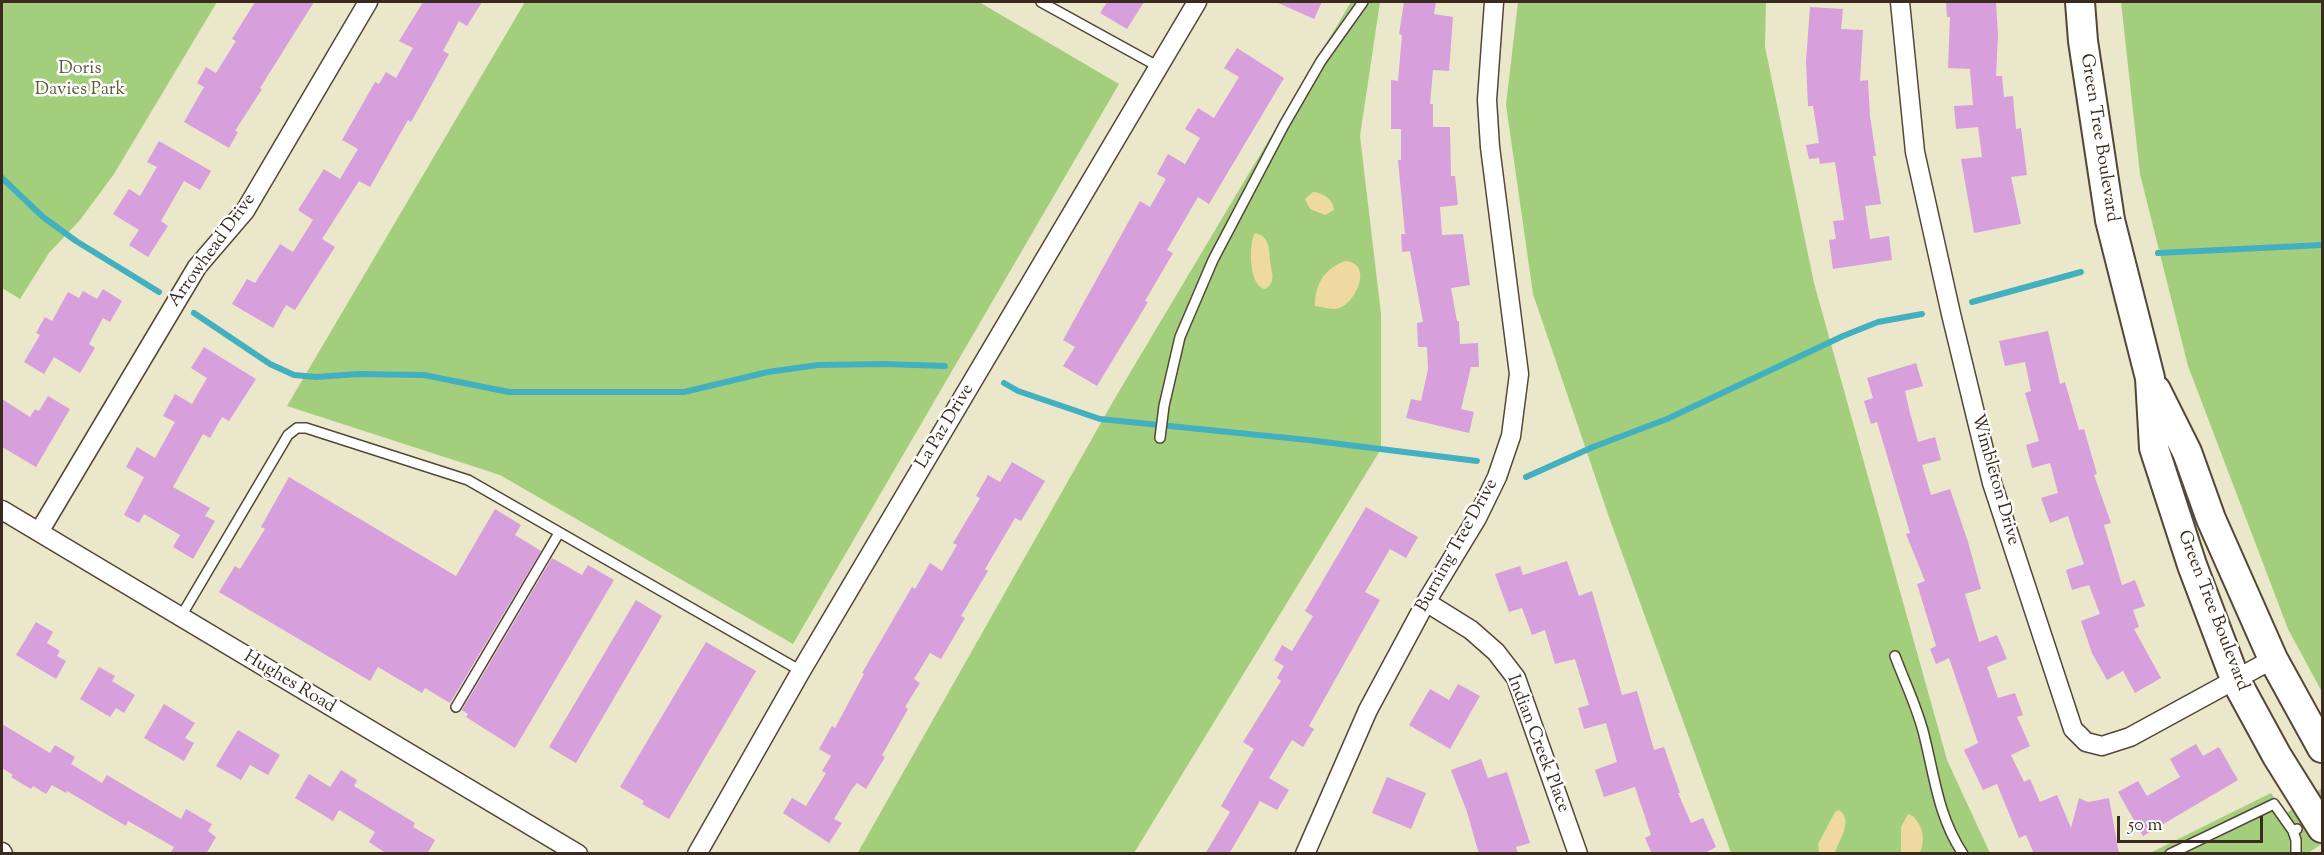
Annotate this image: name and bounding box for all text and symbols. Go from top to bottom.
street label: Green Tree Boulevard [2074,52,2122,224]
park label: Doris Davies Park [35,59,125,101]
street label: Arrowhead Drive [165,190,261,312]
street label: La Paz Drive [912,381,980,473]
street label: Wimbleton Drive [1965,412,2023,548]
street label: Burning Tree Drive [1412,476,1504,616]
street label: Green Tree Boulevard [2171,528,2253,694]
street label: Hughes Road [239,647,339,719]
street label: Indian Creek Place [1501,672,1573,816]
scale bar [2120,804,2266,842]
text: 50 m [2128,813,2162,839]

